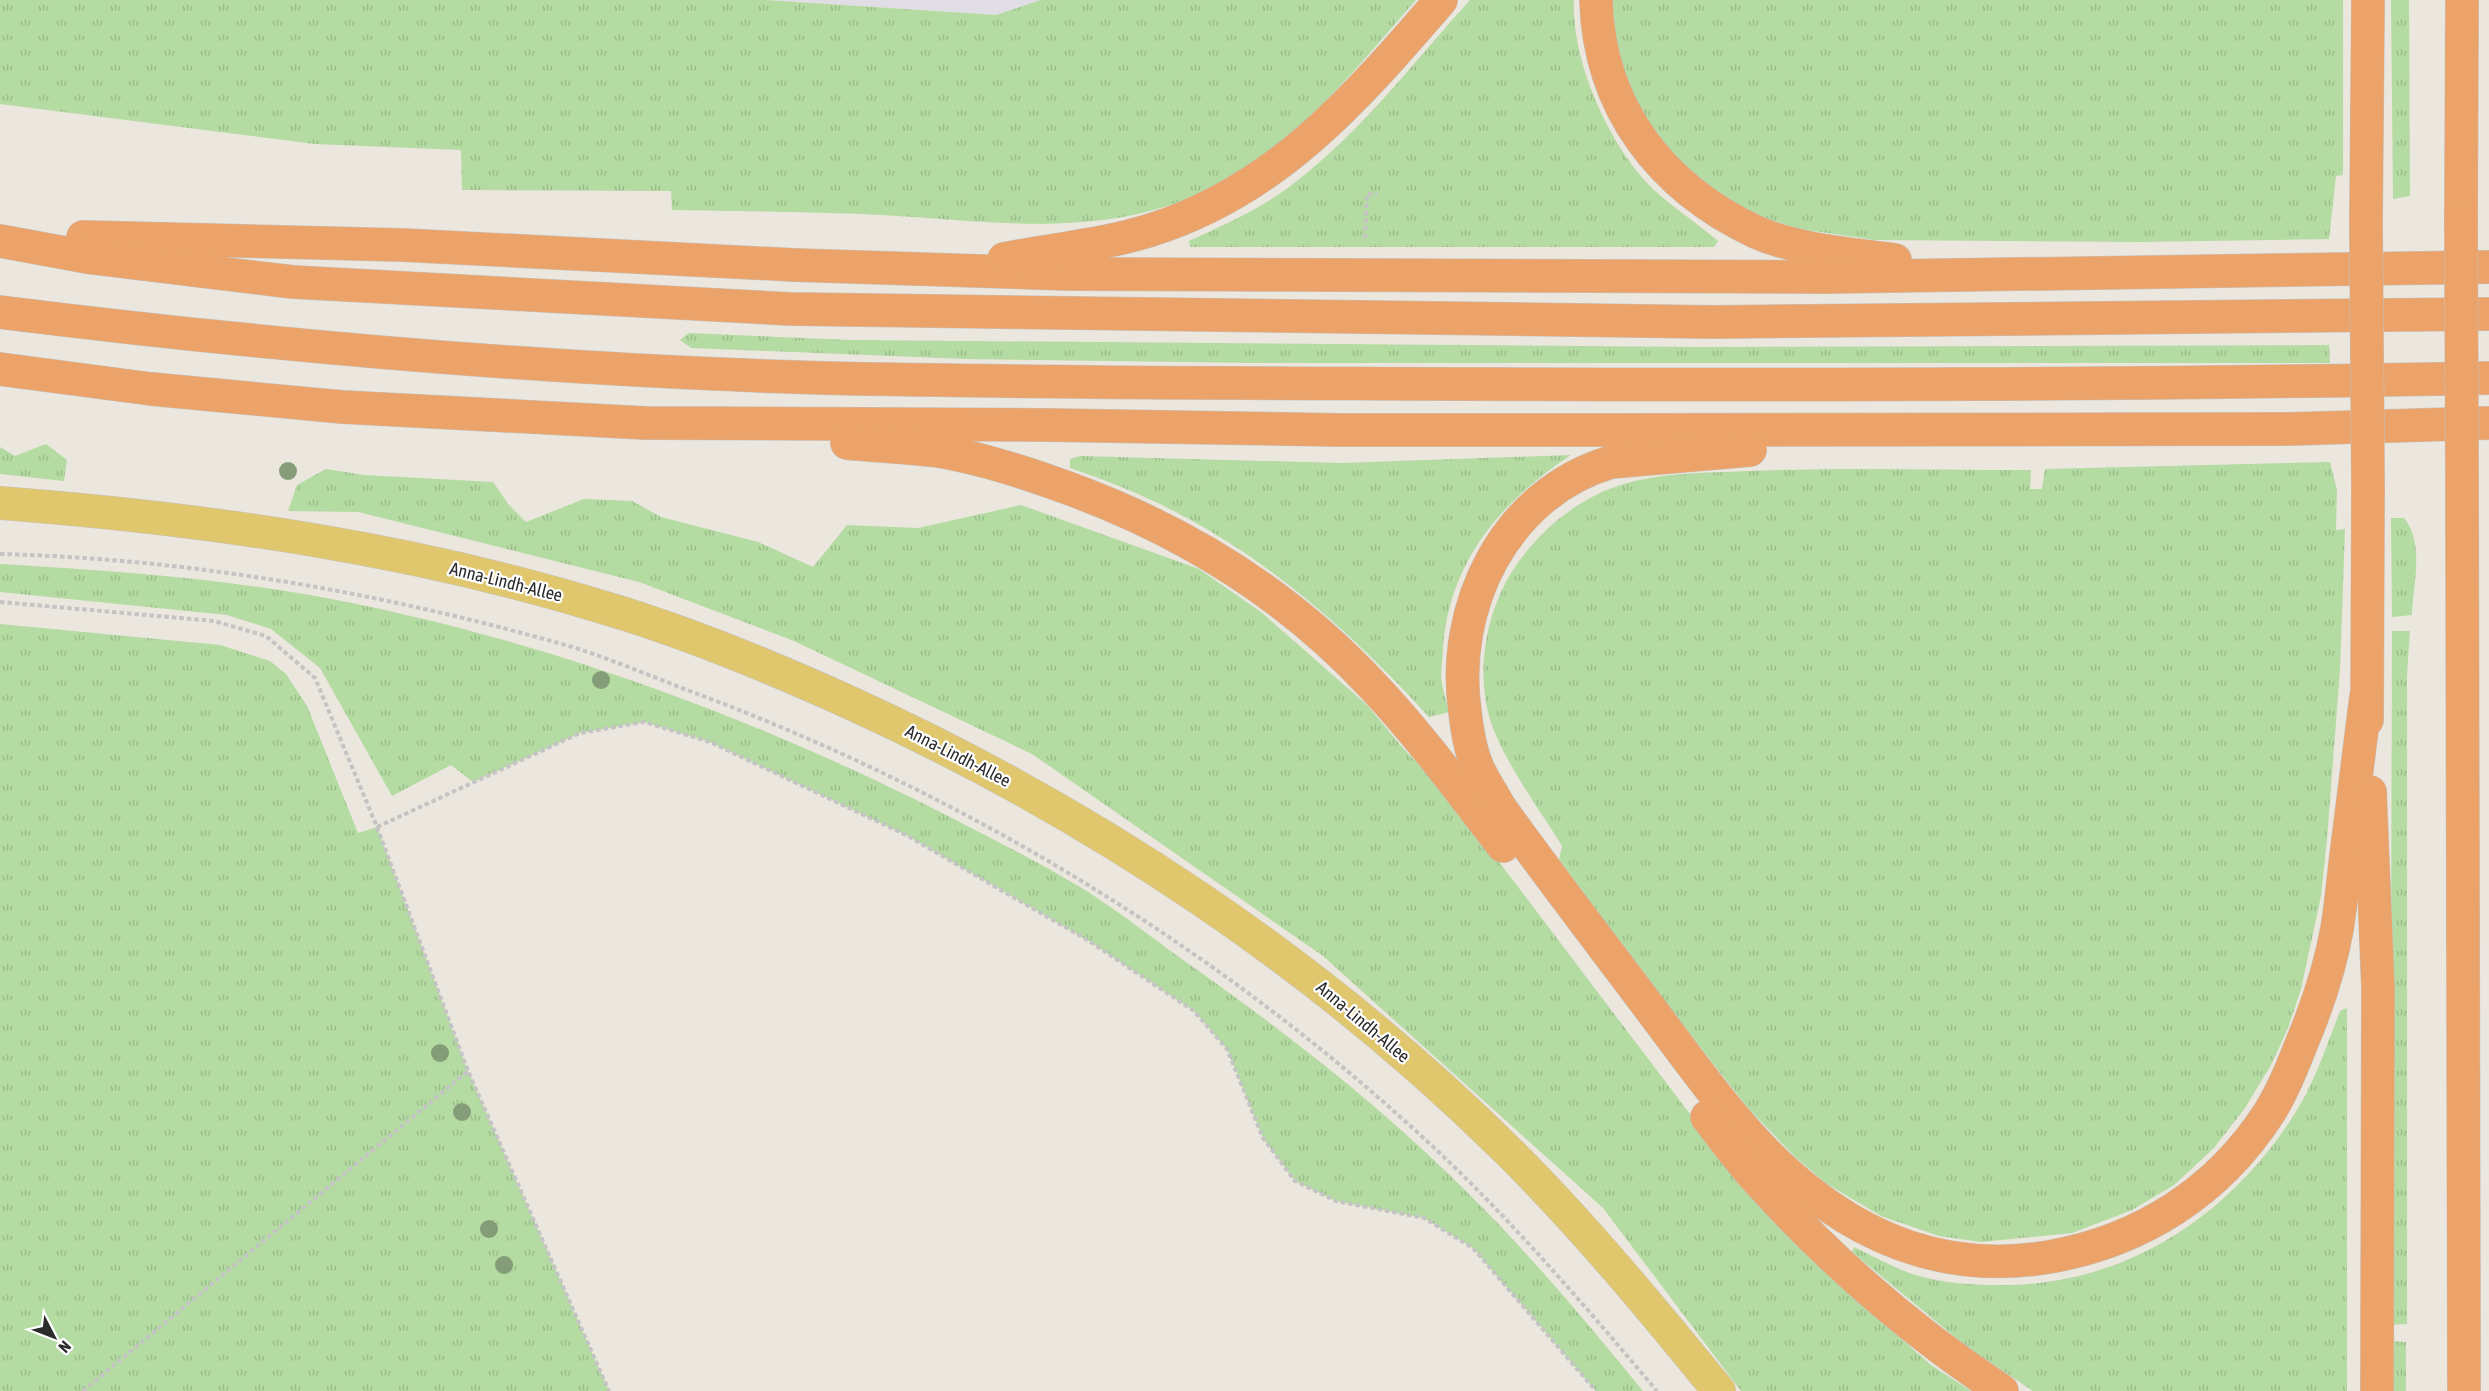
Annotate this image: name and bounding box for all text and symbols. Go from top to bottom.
street label: Anna-Lindh-Allee [448,557,565,606]
street label: Anna-Lindh-Allee [902,720,1014,791]
street label: Anna-Lindh-Allee [1312,977,1414,1067]
north arrow [24,1307,84,1367]
text: N [55,1338,75,1357]

